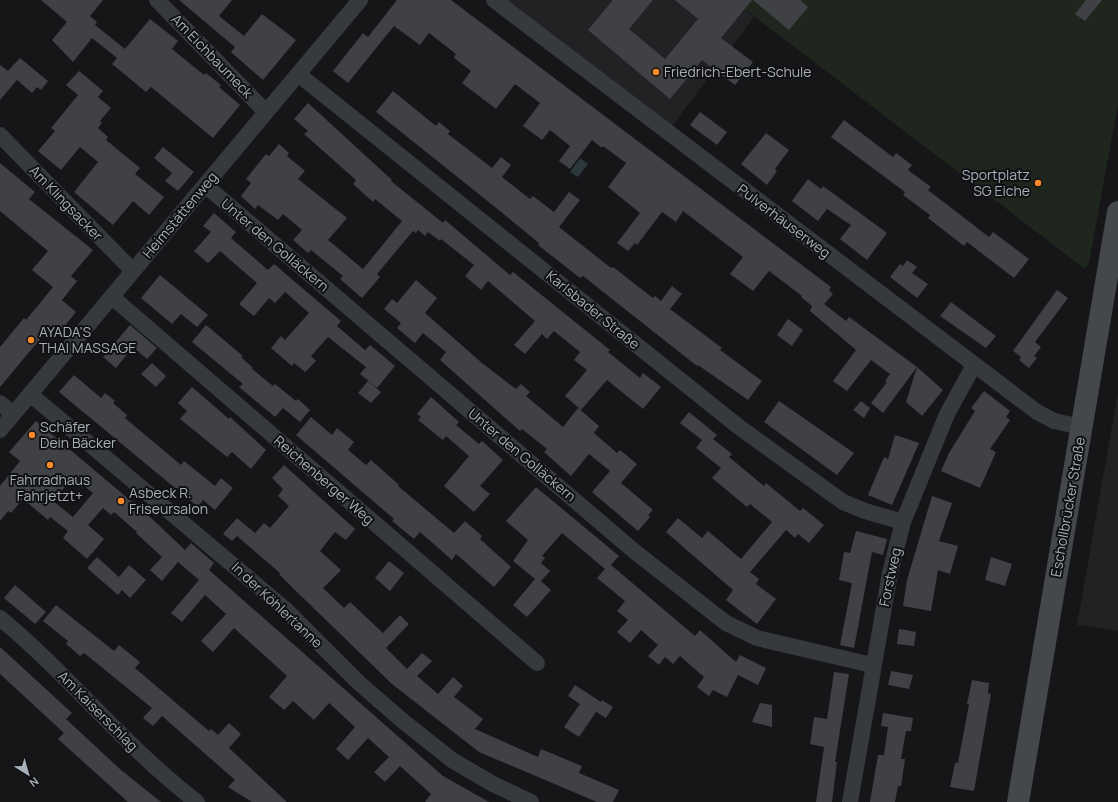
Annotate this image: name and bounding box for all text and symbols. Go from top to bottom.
street label: Am Eichbaumeck [167,10,258,103]
place label: Friedrich-Ebert-Schule [664,62,812,81]
marker: Friedrich-Ebert-Schule [651,67,661,77]
street label: Am Klingsacker [26,161,107,244]
place label: Sportplatz SG Eiche [962,165,1030,200]
street label: Heimstättenweg [138,167,221,262]
marker: Sportplatz SG Eiche [1033,178,1043,188]
street label: Pulverhäuserweg [734,179,835,262]
street label: Unter den Golläckern [217,194,333,295]
street label: Karlsbader Straße [542,266,644,353]
place label: AYADA’S THAI MASSAGE [39,322,136,357]
marker: AYADA’S THAI MASSAGE [26,335,36,345]
street label: Unter den Golläckern [464,404,580,505]
place label: Schäfer Dein Bäcker [40,417,116,452]
marker: Schäfer Dein Bäcker [27,430,37,440]
street label: Reichenberger Weg [270,431,378,528]
street label: Eschollbrücker Straße [1046,435,1089,578]
marker: Fahrradhaus Fahrjetzt+ [45,460,55,470]
place label: Fahrradhaus Fahrjetzt+ [10,470,90,505]
place label: Asbeck R. Friseursalon [129,483,208,518]
marker: Asbeck R. Friseursalon [116,496,126,506]
street label: Forstweg [874,546,905,608]
street label: In der Köhlertanne [228,558,327,652]
street label: Am Kaiserschlag [54,666,143,755]
north arrow [8,754,48,794]
text: N [27,774,42,791]

